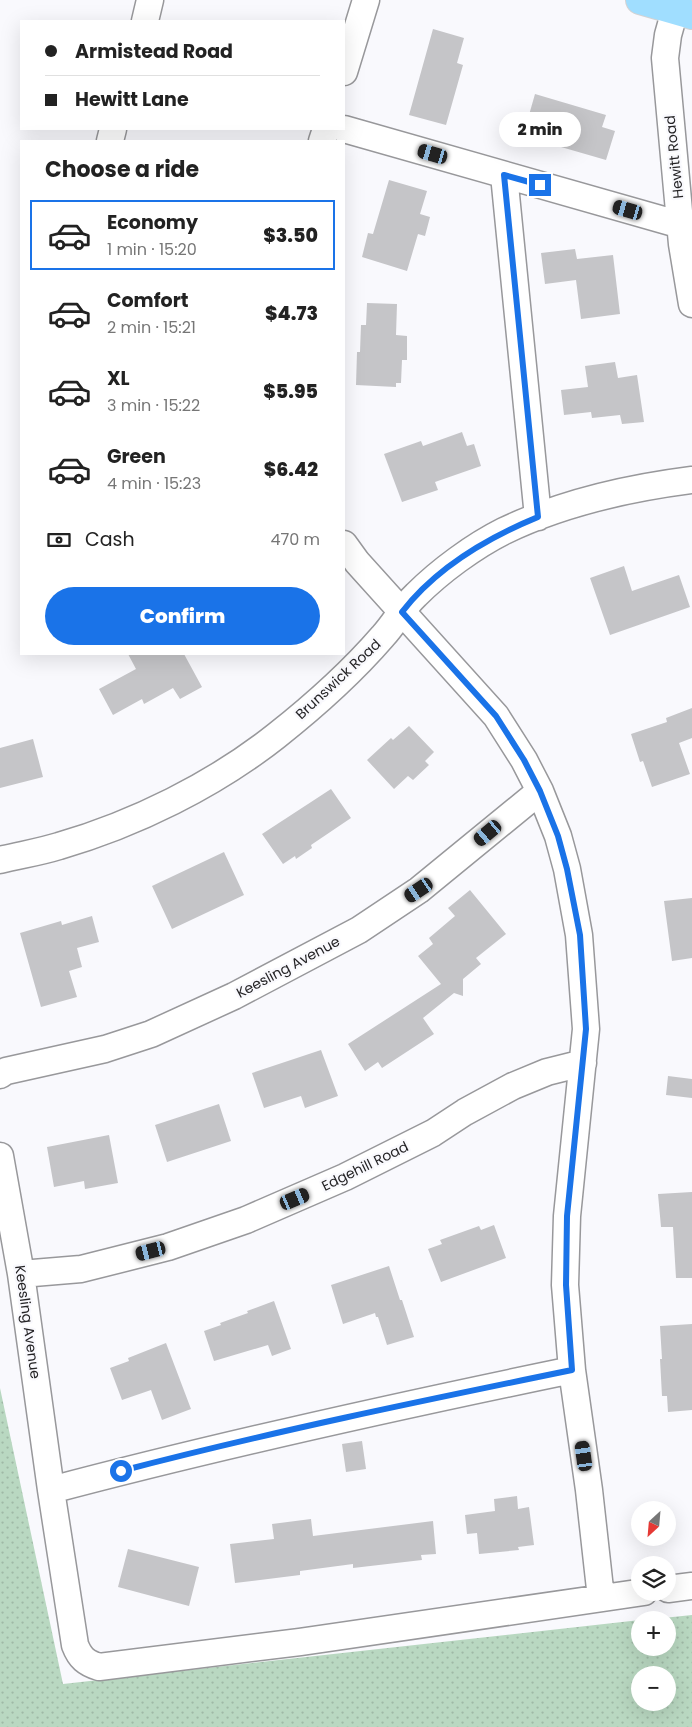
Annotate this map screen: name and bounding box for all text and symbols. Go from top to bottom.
text: Armistead Road [75,38,233,65]
text: Hewitt Lane [75,86,189,113]
callout: 2 min [499,112,581,148]
street label: Hewitt Road [660,114,688,200]
text: 2 min [517,118,563,141]
car [416,143,449,165]
text: Choose a ride [45,154,199,185]
route end [529,174,551,196]
car [611,199,644,221]
text: Economy [107,209,198,236]
icon: car [47,213,92,258]
text: $3.50 [263,222,318,249]
text: 1 min · 15:20 [107,238,197,261]
text: Comfort [107,287,189,314]
icon: car [47,291,92,336]
text: $4.73 [265,300,318,327]
text: 2 min · 15:21 [107,316,196,339]
text: XL [107,365,130,392]
icon: car [47,369,92,414]
text: $5.95 [263,378,318,405]
text: 3 min · 15:22 [107,394,200,417]
text: Green [107,443,166,470]
icon: car [47,447,92,492]
text: $6.42 [264,456,318,483]
text: 4 min · 15:23 [107,472,201,495]
icon: cash [45,526,73,554]
text: Cash [85,526,135,553]
text: 470 m [270,528,320,551]
button: Confirm [45,587,320,645]
street label: Brunswick Road [291,634,385,724]
car [471,818,504,848]
car [402,875,435,905]
street label: Keesling Avenue [233,931,344,1003]
street label: Edgehill Road [318,1136,412,1196]
car [278,1186,311,1212]
car [134,1240,167,1262]
street label: Keesling Avenue [10,1264,46,1380]
car [574,1440,593,1472]
route start [110,1460,132,1482]
north arrow [631,1501,676,1546]
map controls [631,1501,676,1711]
button: layers [631,1556,676,1601]
button: + [631,1611,676,1656]
button: − [631,1666,676,1711]

